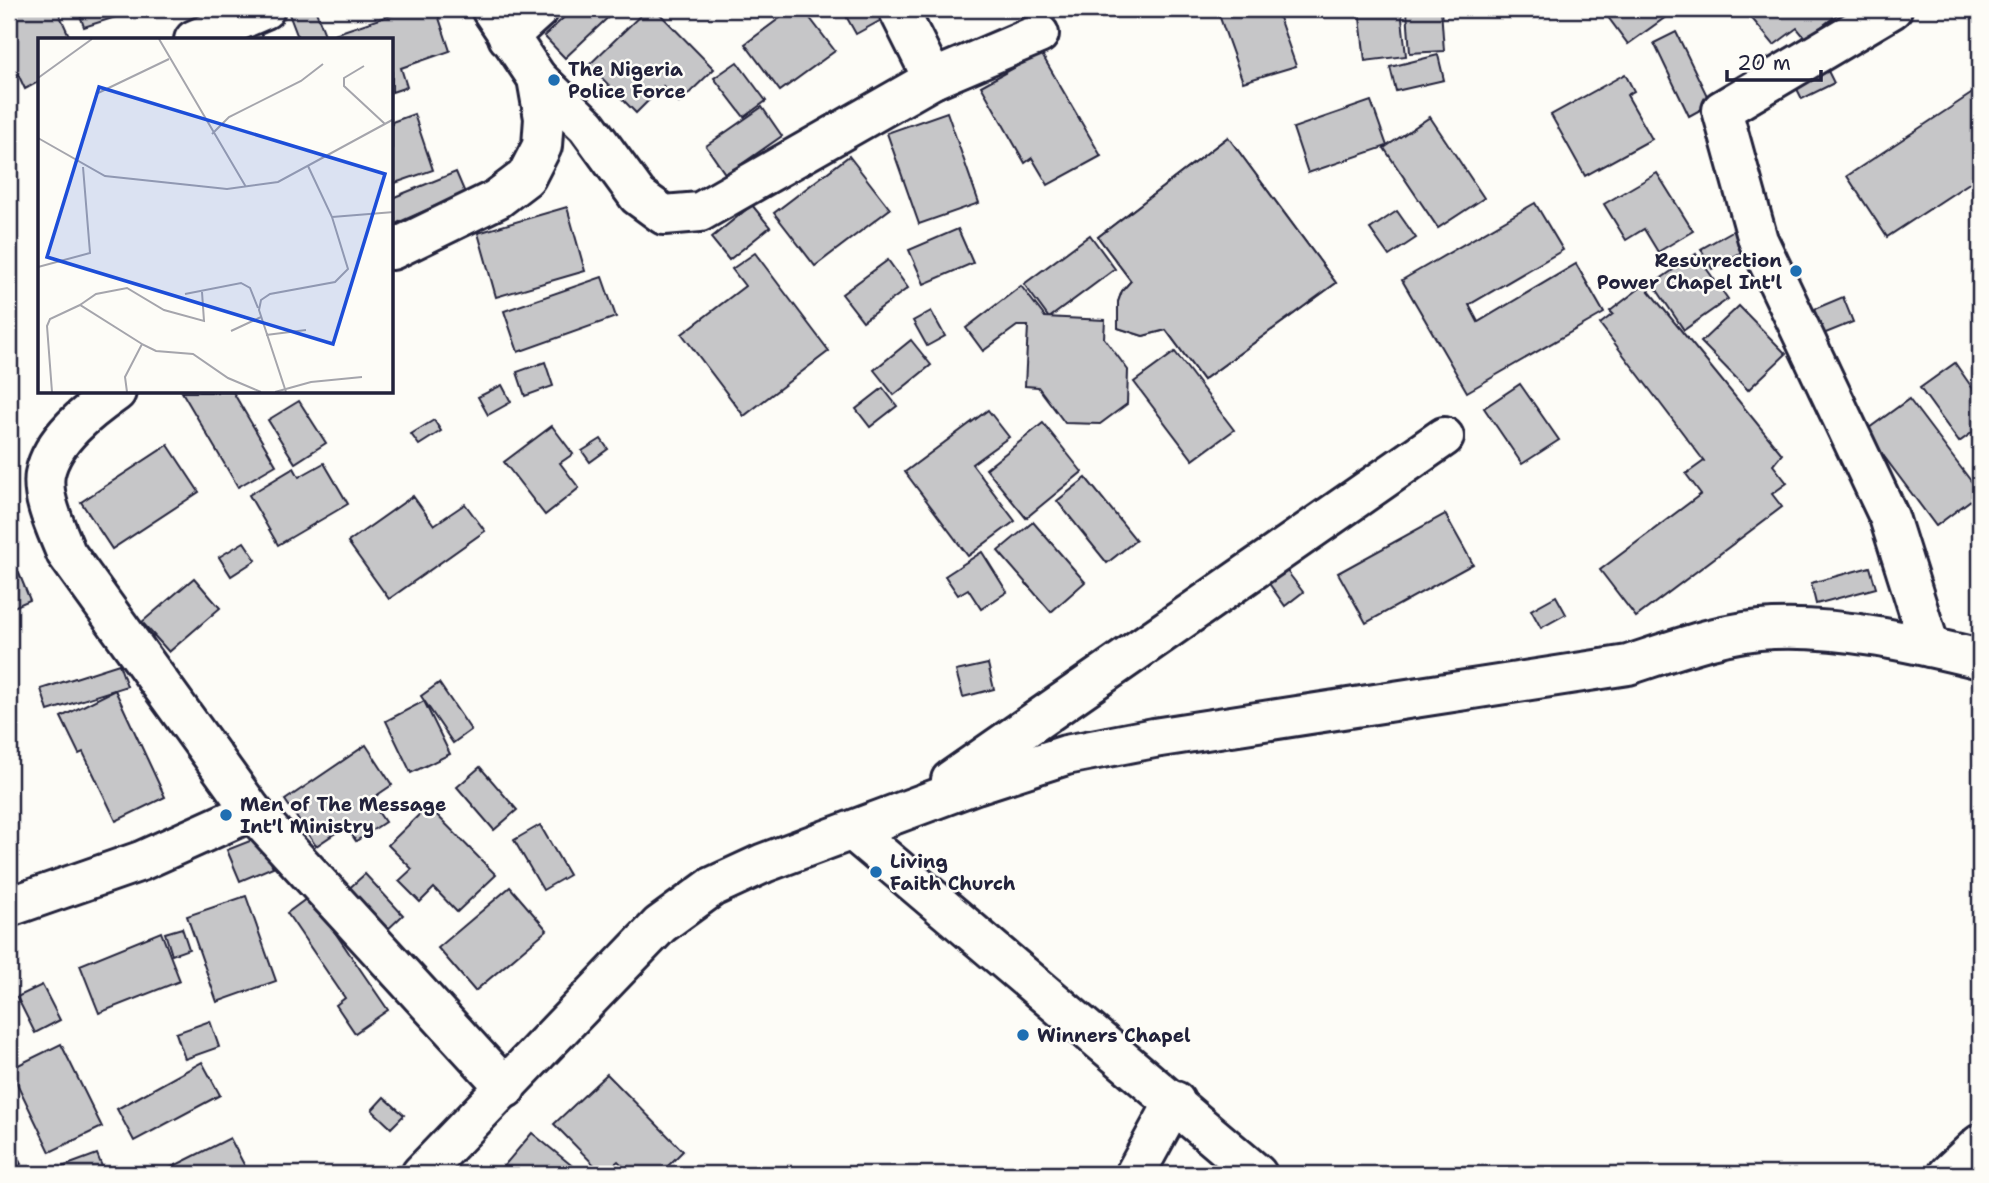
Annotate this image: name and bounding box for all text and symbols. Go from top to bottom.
inset map [38,38,394,394]
scale bar [1727,38,1821,82]
text: 20 m [1737,49,1791,77]
place label: The Nigeria Police Force [568,57,686,104]
marker: The Nigeria Police Force [546,72,562,88]
place label: Resurrection Power Chapel Int'l [1597,248,1782,295]
marker: Resurrection Power Chapel Int'l [1788,263,1804,279]
place label: Men of The Message Int'l Ministry [240,792,446,839]
marker: Men of The Message Int'l Ministry [218,807,234,823]
place label: Living Faith Church [890,849,1016,896]
marker: Living Faith Church [868,864,884,880]
place label: Winners Chapel [1037,1023,1191,1048]
marker: Winners Chapel [1015,1027,1031,1043]

